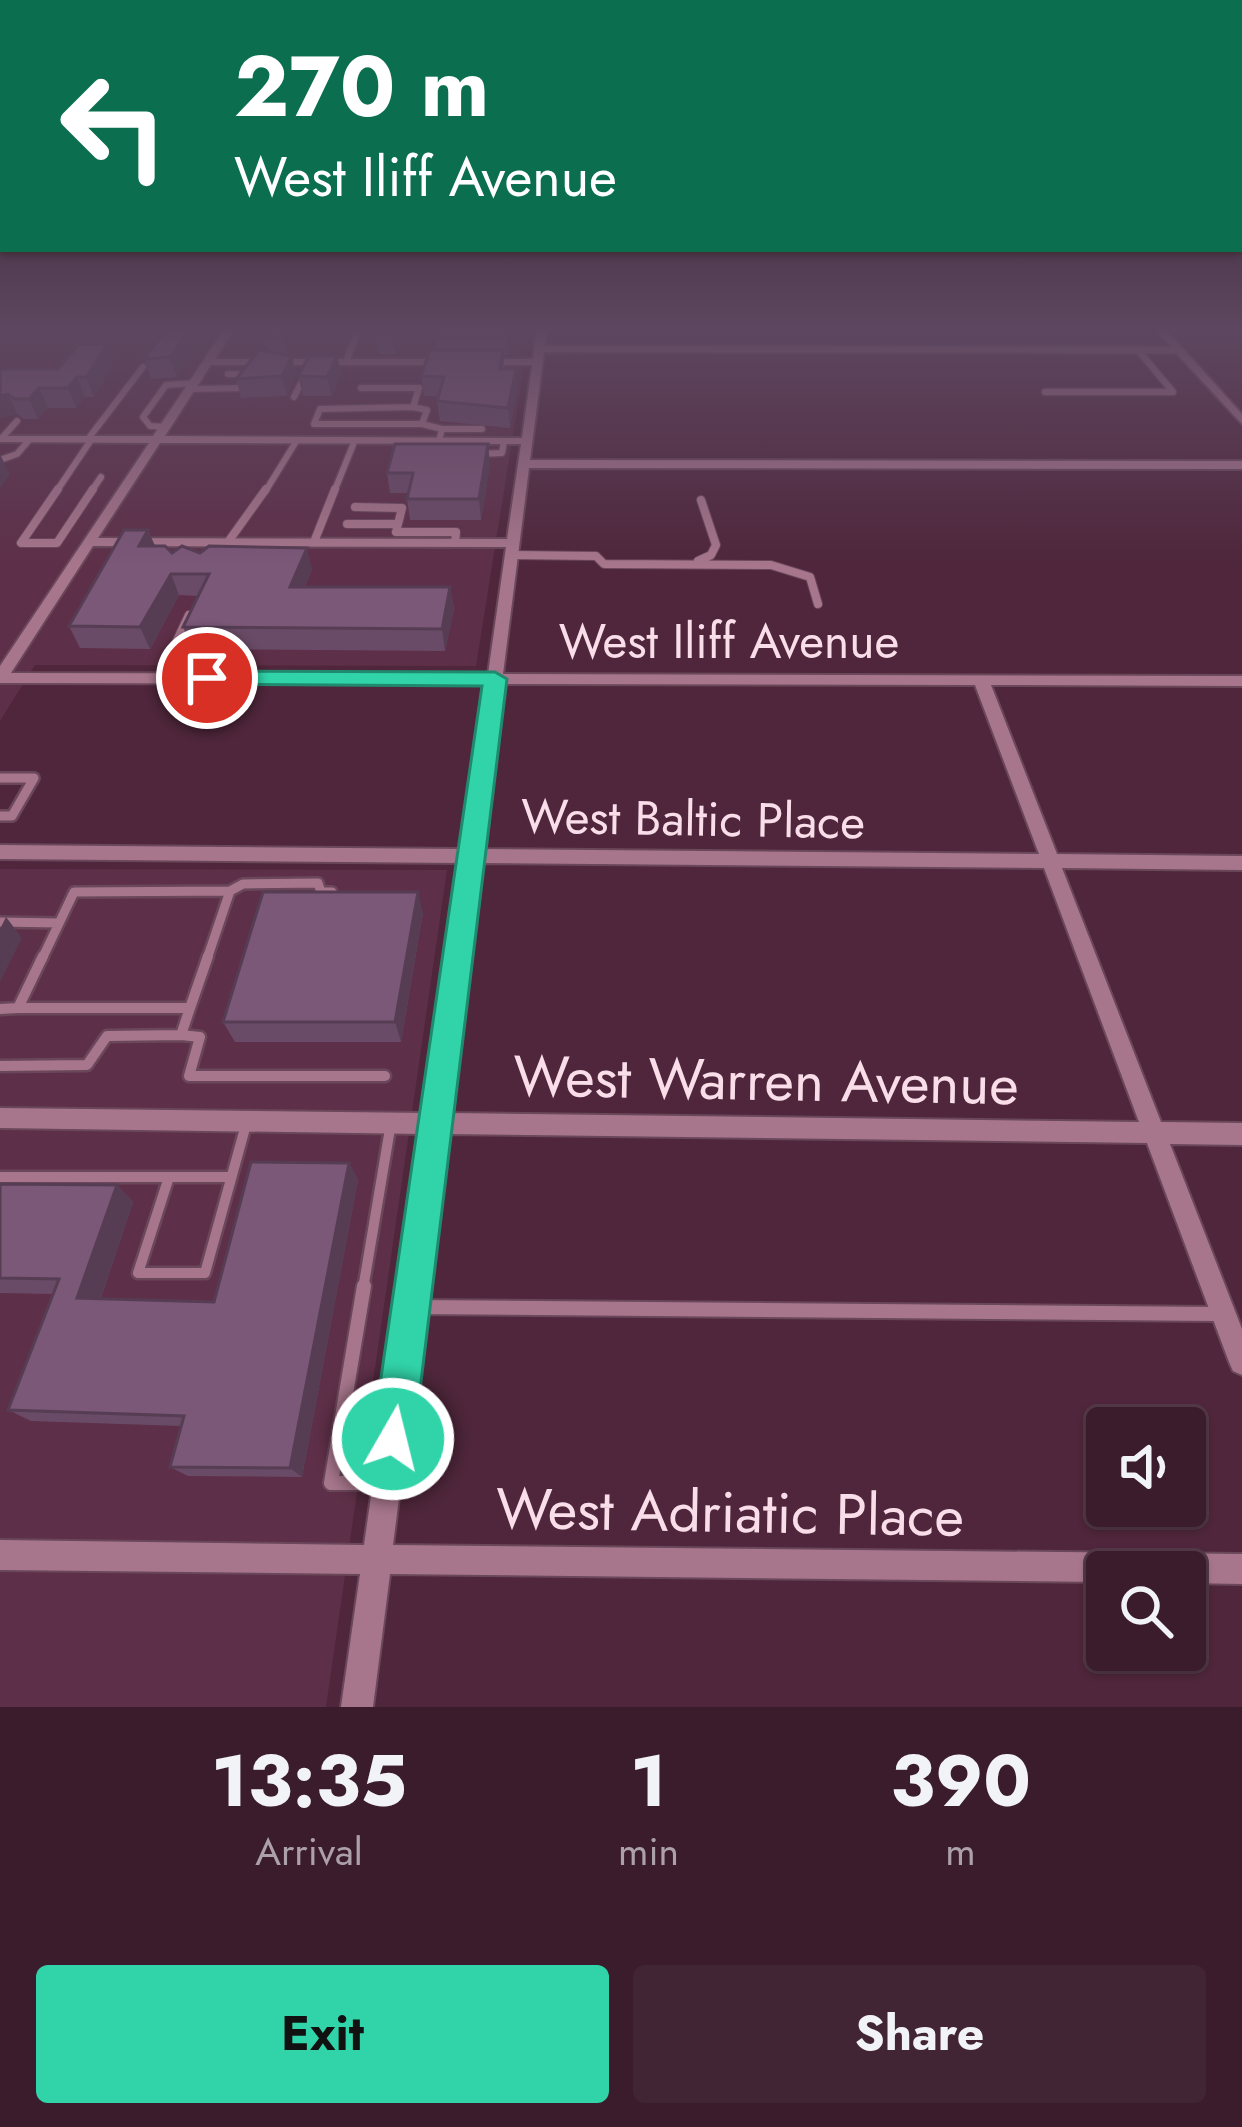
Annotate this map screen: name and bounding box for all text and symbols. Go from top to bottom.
text: 270 m [234,26,489,148]
icon: left [36,48,192,204]
text: West Iliff Avenue [234,138,617,216]
street label: West Iliff Avenue [559,607,899,676]
pin [156,627,258,729]
icon: arrive [174,645,240,711]
street label: West Baltic Place [520,782,866,856]
street label: West Warren Avenue [513,1035,1019,1125]
position arrow [330,1376,456,1502]
map controls [1086,1407,1206,1671]
button: sound [1086,1407,1206,1527]
street label: West Adriatic Place [495,1467,965,1557]
button: search [1086,1551,1206,1671]
text: 13:35 [211,1729,407,1833]
text: 1 [630,1729,667,1833]
text: 390 [890,1729,1031,1833]
text: Arrival [255,1823,363,1880]
text: min [618,1823,679,1880]
text: m [945,1823,976,1880]
button: Exit [36,1965,609,2103]
button: Share [633,1965,1206,2103]

